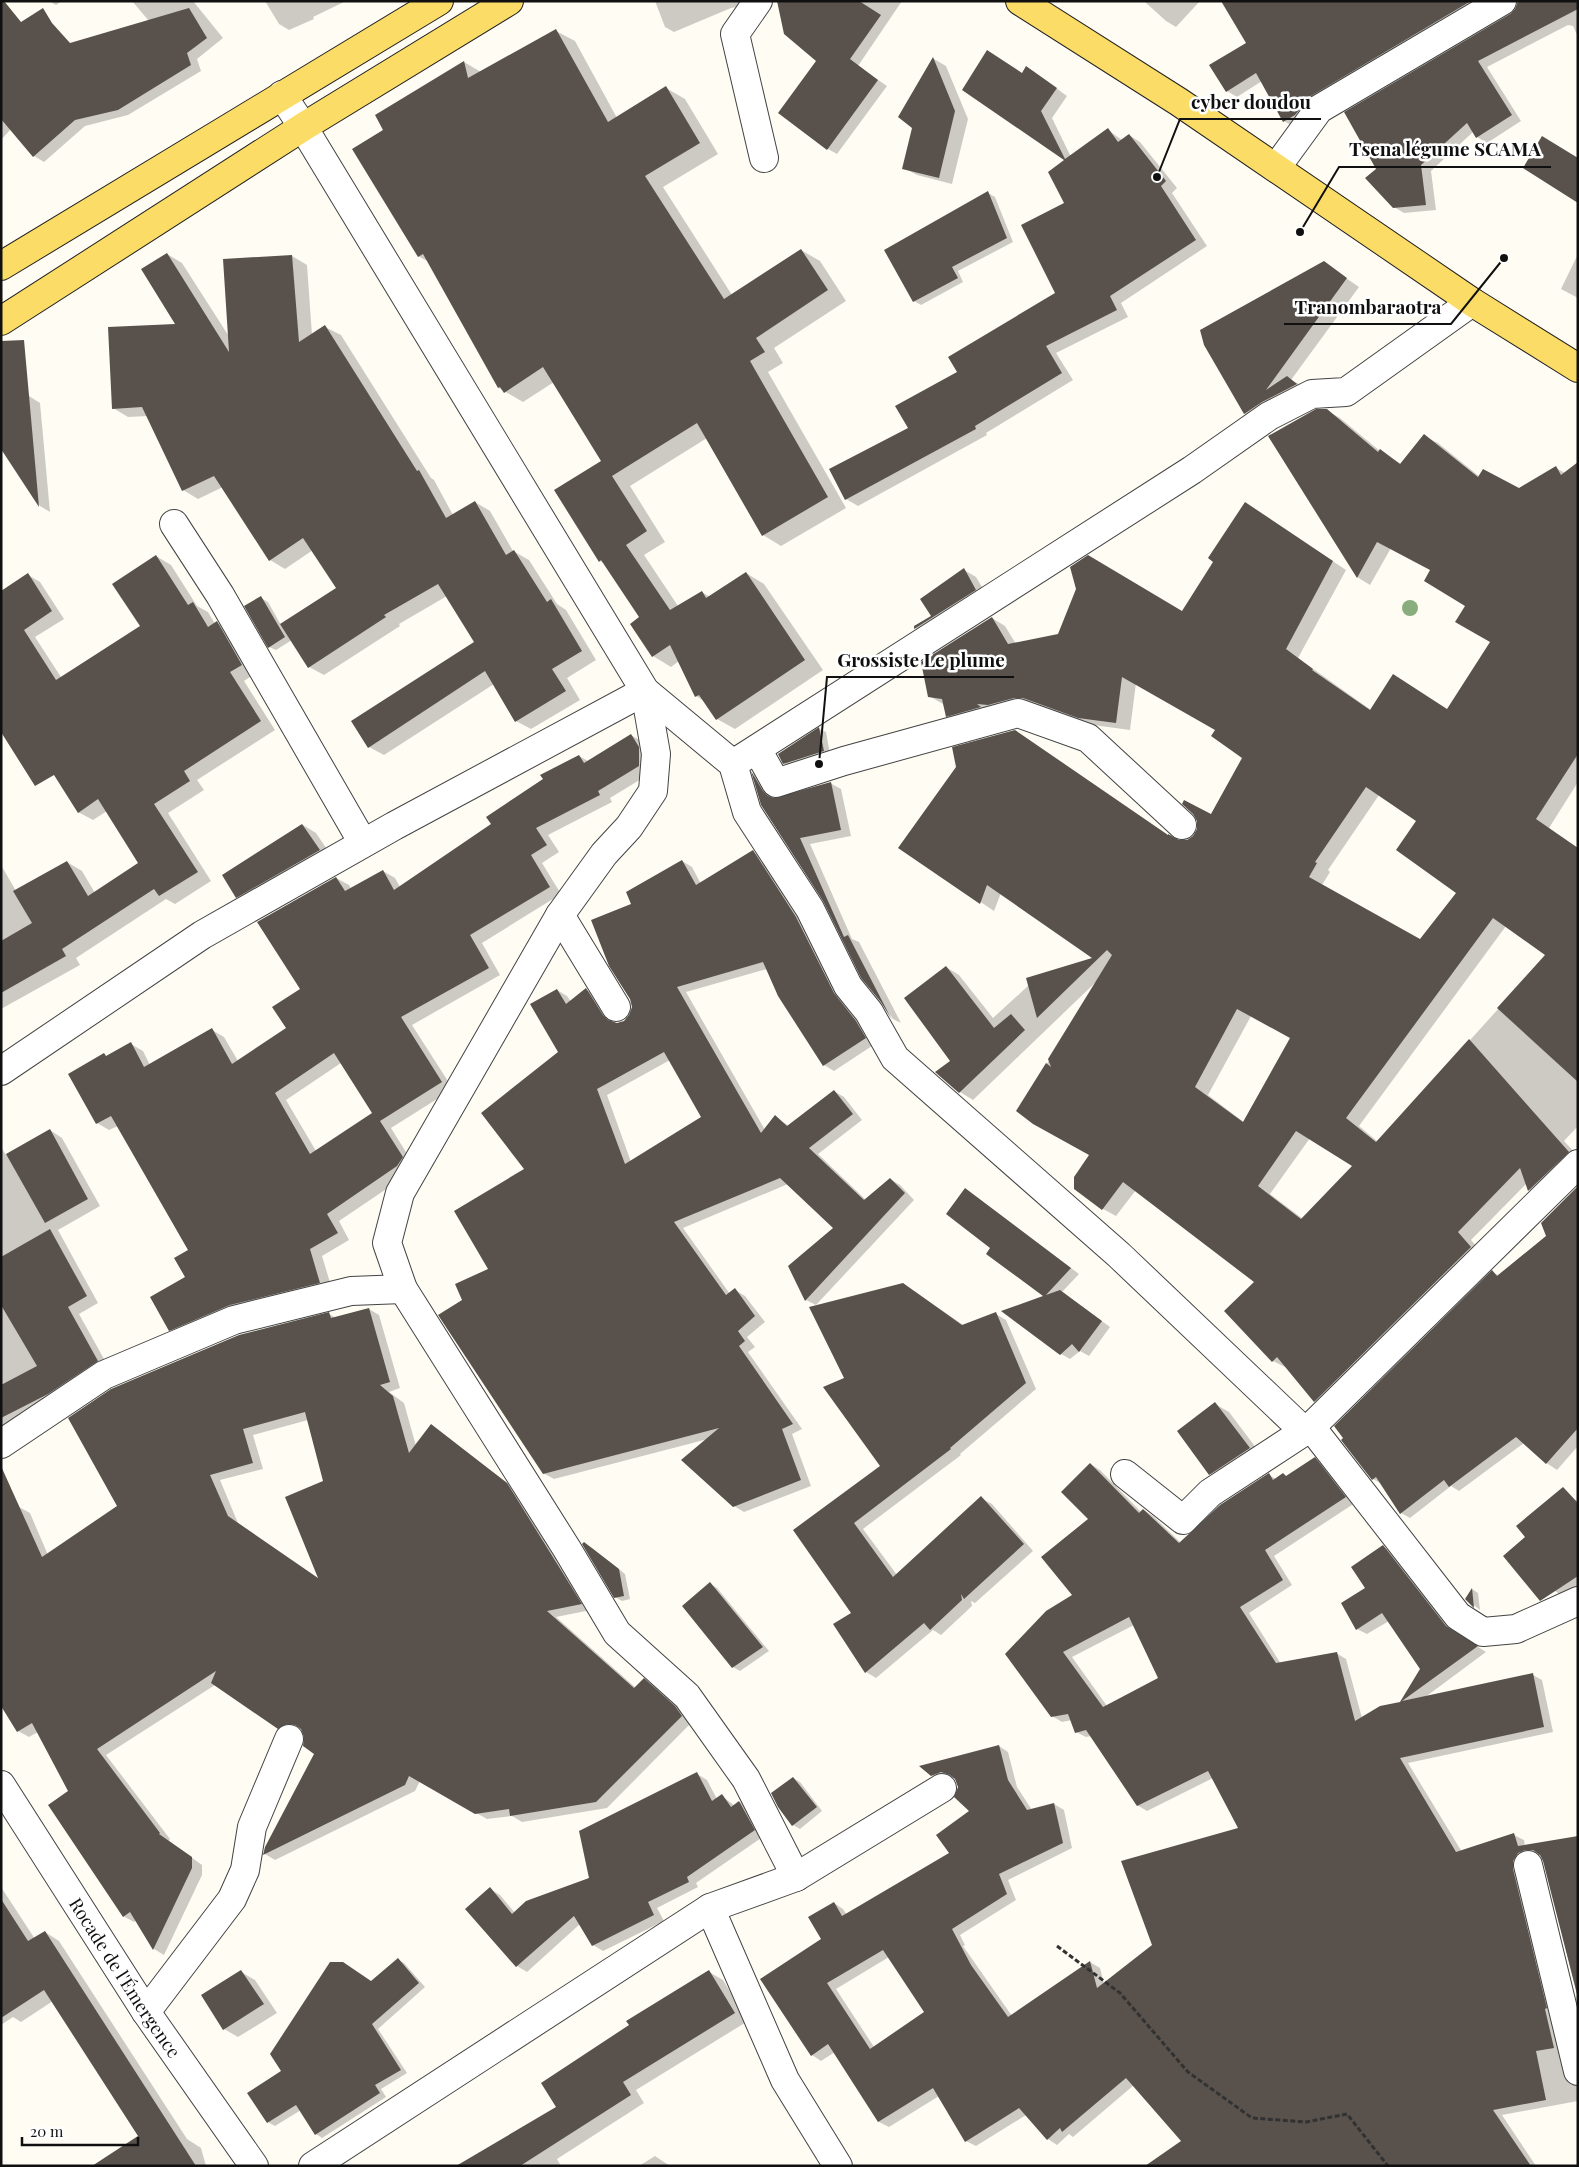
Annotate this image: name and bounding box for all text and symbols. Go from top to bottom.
callout: cyber doudou [1180,85,1321,119]
text: cyber doudou [1191,88,1311,114]
callout: Tsena légume SCAMA [1339,133,1551,167]
text: Tsena légume SCAMA [1349,135,1541,161]
callout: Tranombaraotra [1284,290,1451,324]
text: Tranombaraotra [1295,293,1442,319]
callout: Grossiste Le plume [827,643,1014,677]
text: Grossiste Le plume [837,646,1005,672]
street label: Rocade de l'Émergence [64,1893,186,2062]
scale bar [22,2114,139,2146]
text: 20 m [30,2121,64,2141]

